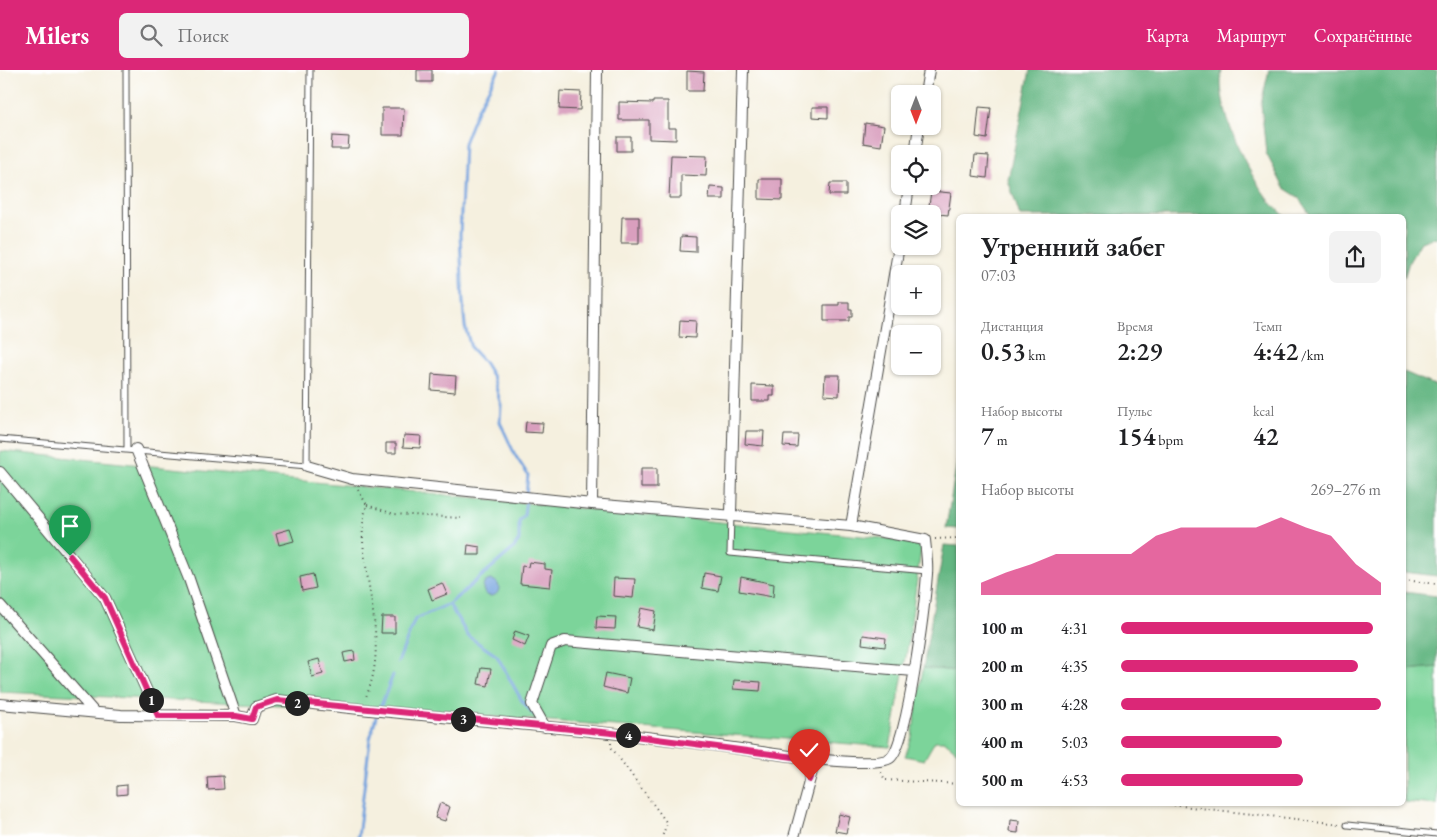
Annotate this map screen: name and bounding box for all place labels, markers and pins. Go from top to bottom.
pin [49,505,91,556]
pin: 1 [138,688,164,712]
pin: 2 [284,690,310,716]
pin: 3 [450,706,476,732]
pin: 4 [616,722,640,748]
pin [788,729,830,780]

